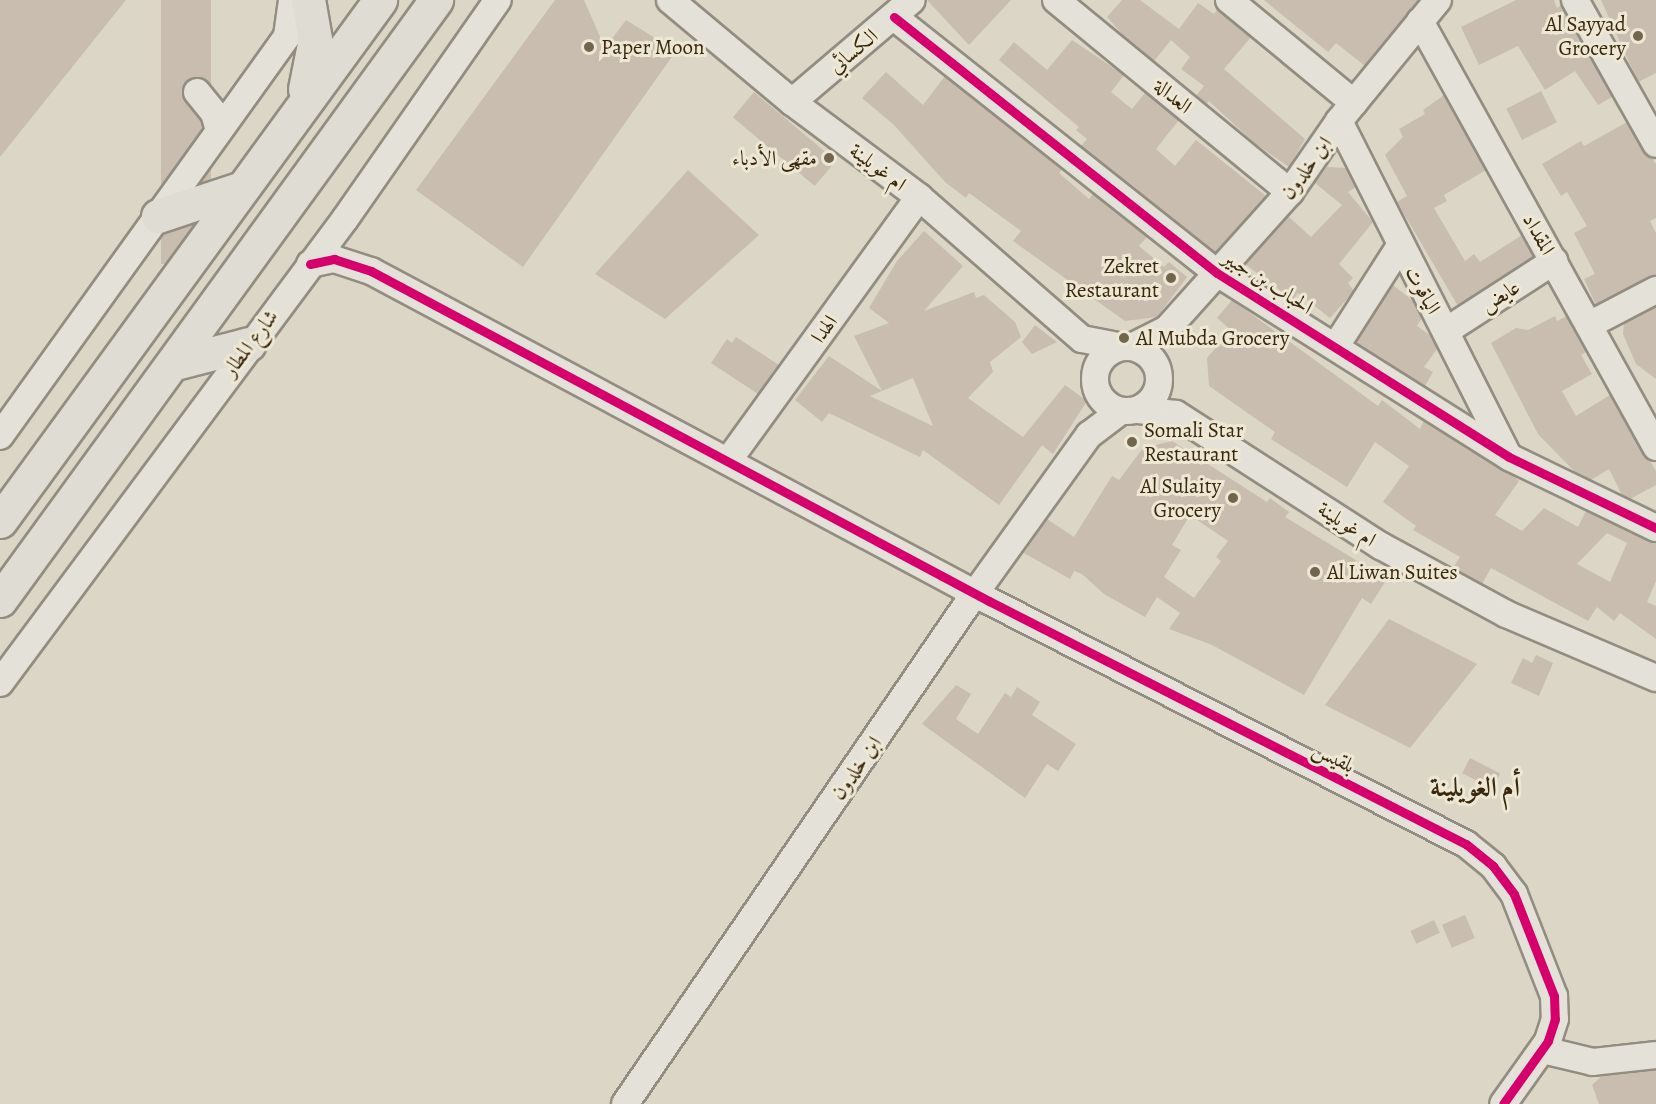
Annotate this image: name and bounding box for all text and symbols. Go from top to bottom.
place label: Al Sayyad Grocery [1545,11,1626,61]
street label: الكسائي [823,23,883,79]
marker: Al Sayyad Grocery [1631,29,1645,43]
place label: Paper Moon [601,34,704,60]
marker: Paper Moon [582,40,596,54]
street label: العدالة [1149,73,1197,119]
street label: ابن خلدون [1275,132,1337,204]
street label: ام غويلينة [845,138,911,196]
place label: مقهى الأدباء [732,145,817,171]
marker: مقهى الأدباء [822,151,836,165]
street label: المقداد [1517,209,1561,259]
street label: الحباب بن جبير [1218,244,1318,320]
place label: Zekret Restaurant [1065,253,1159,303]
street label: الياقوت [1400,262,1446,318]
marker: Zekret Restaurant [1164,271,1178,285]
street label: عايض [1476,274,1524,318]
street label: شارع المطار [217,305,283,381]
street label: الهدا [805,310,843,348]
place label: Al Mubda Grocery [1136,325,1289,351]
marker: Al Mubda Grocery [1117,331,1131,345]
place label: Somali Star Restaurant [1144,417,1244,467]
marker: Somali Star Restaurant [1125,435,1139,449]
place label: Al Sulaity Grocery [1140,473,1221,523]
marker: Al Sulaity Grocery [1226,491,1240,505]
street label: ام غويلينة [1313,496,1381,552]
place label: Al Liwan Suites [1327,559,1458,585]
marker: Al Liwan Suites [1308,565,1322,579]
street label: ابن خلدون [825,731,887,805]
street label: بلقيس [1309,736,1359,778]
district label: أم الغويلينة [1430,772,1520,804]

